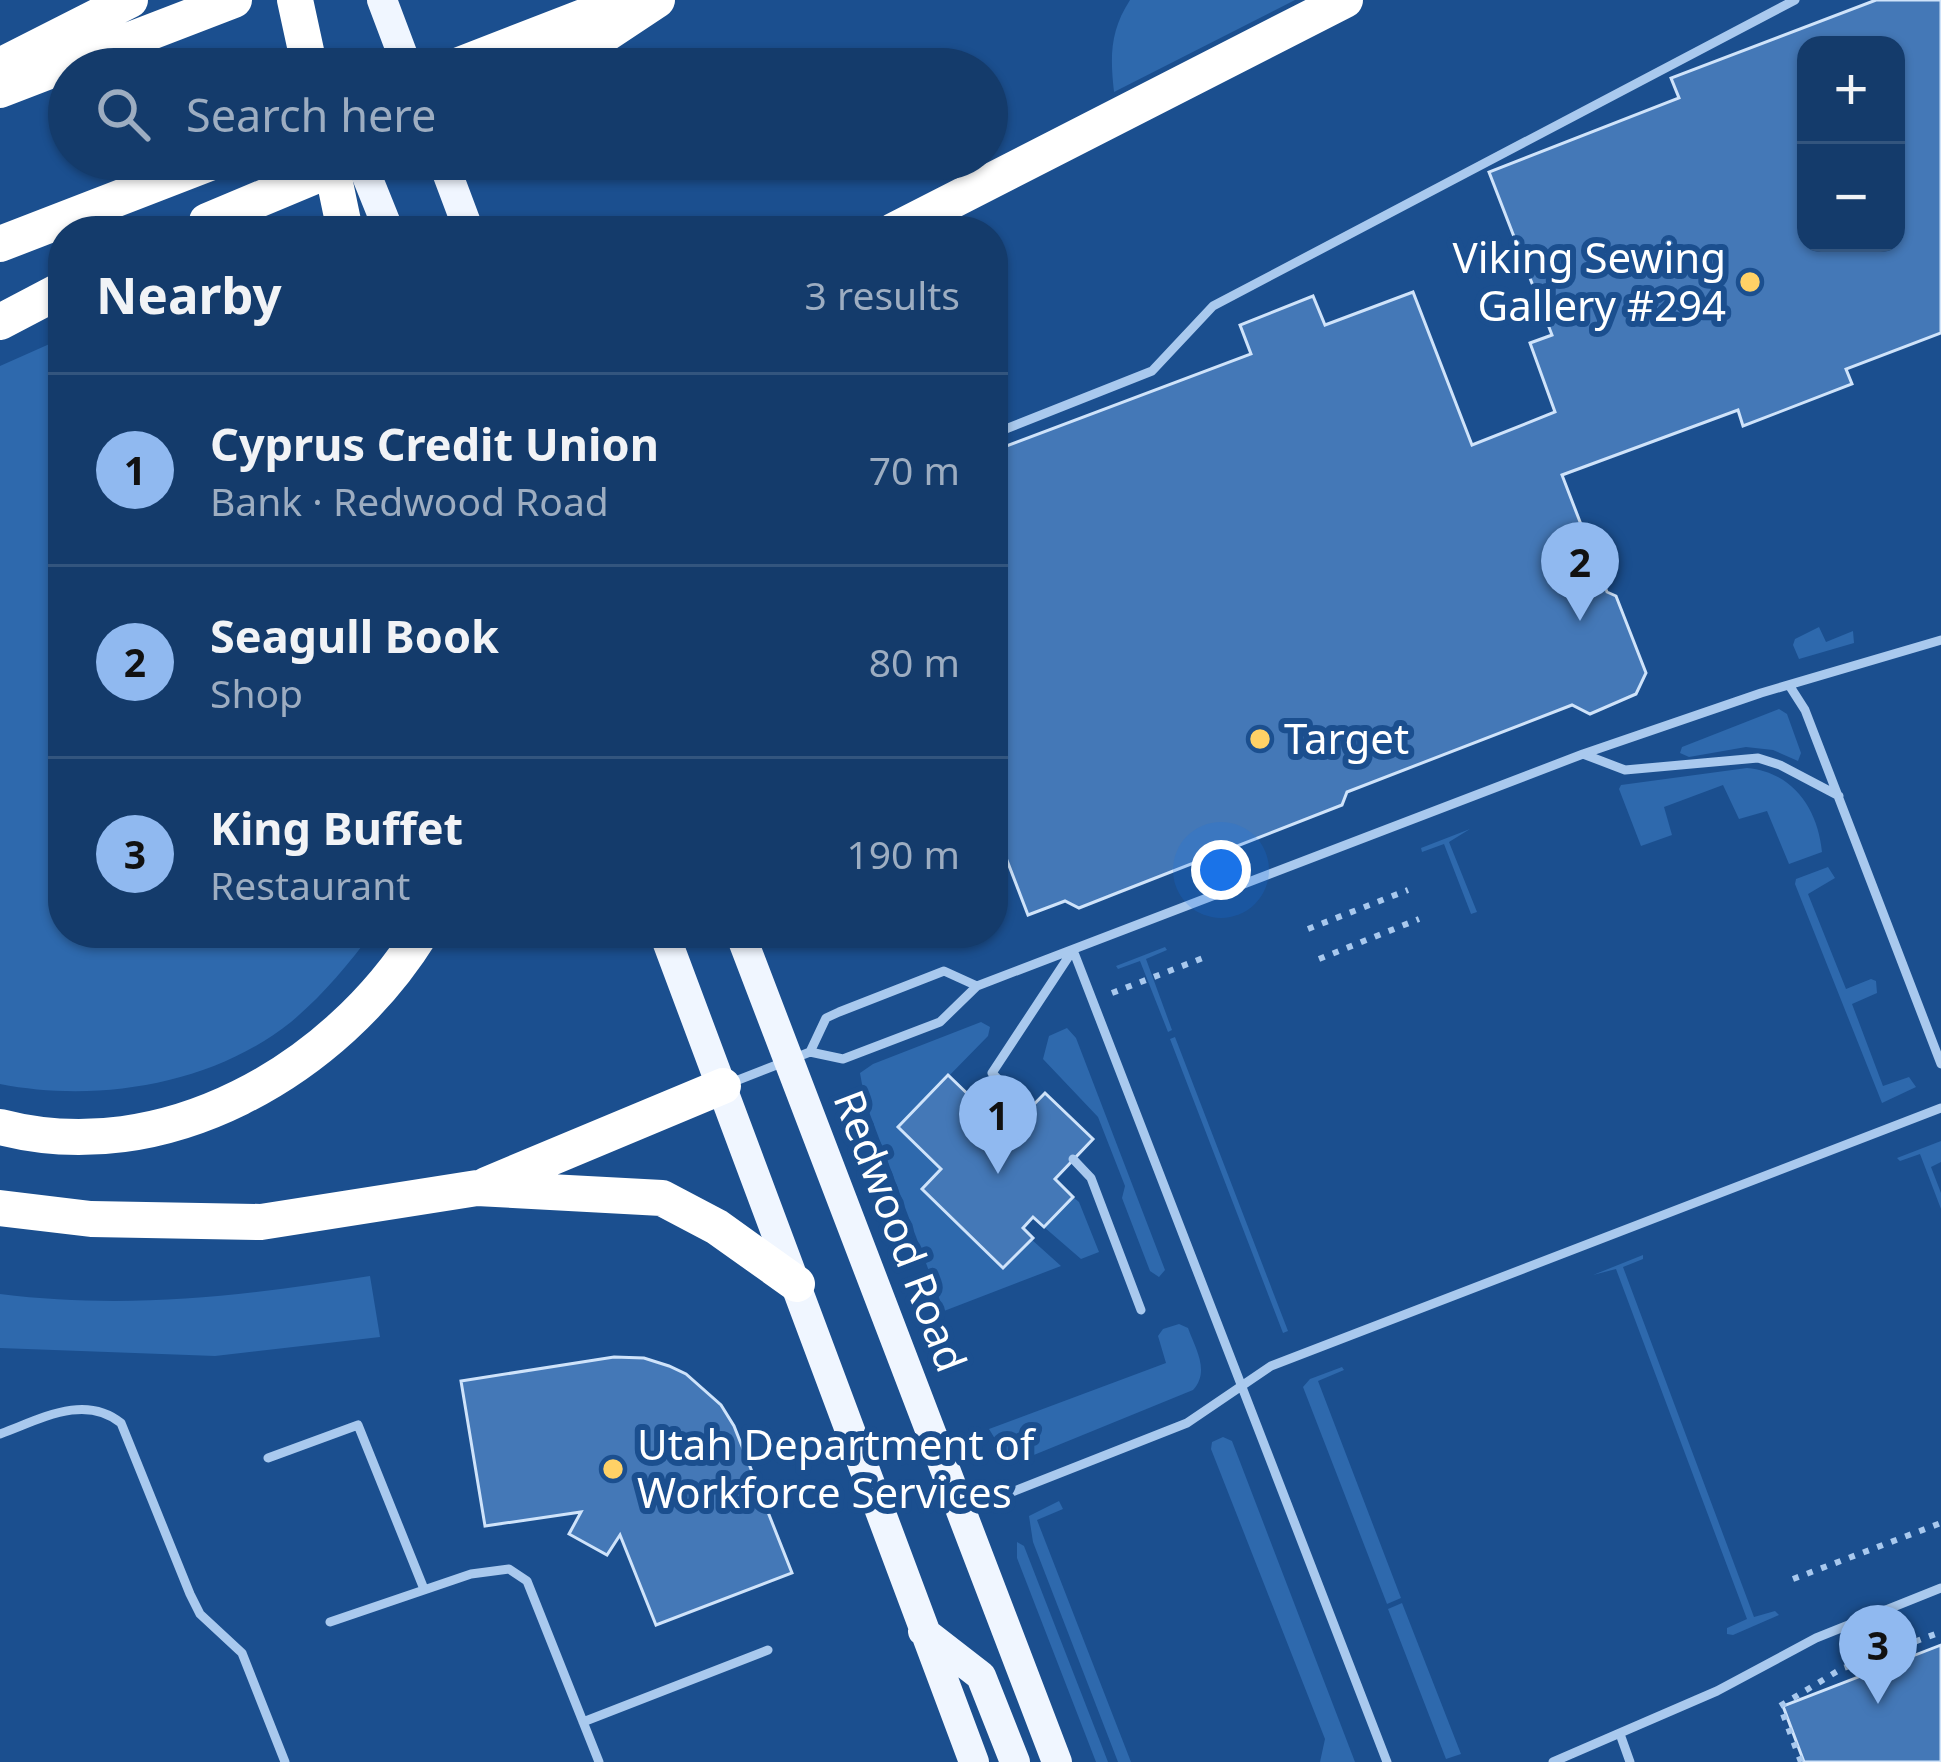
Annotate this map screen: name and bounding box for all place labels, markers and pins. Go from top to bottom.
place label: Viking Sewing Gallery #294 [1452,228,1726,333]
marker: Viking Sewing Gallery #294 [1737,269,1763,295]
pin: 2 [1541,522,1619,621]
place label: Target [1284,709,1409,766]
marker: Target [1247,726,1273,752]
pin: 1 [959,1075,1037,1174]
place label: Utah Department of Workforce Services [637,1415,1037,1520]
marker: Utah Department of Workforce Services [600,1456,626,1482]
pin: 3 [1839,1605,1917,1704]

